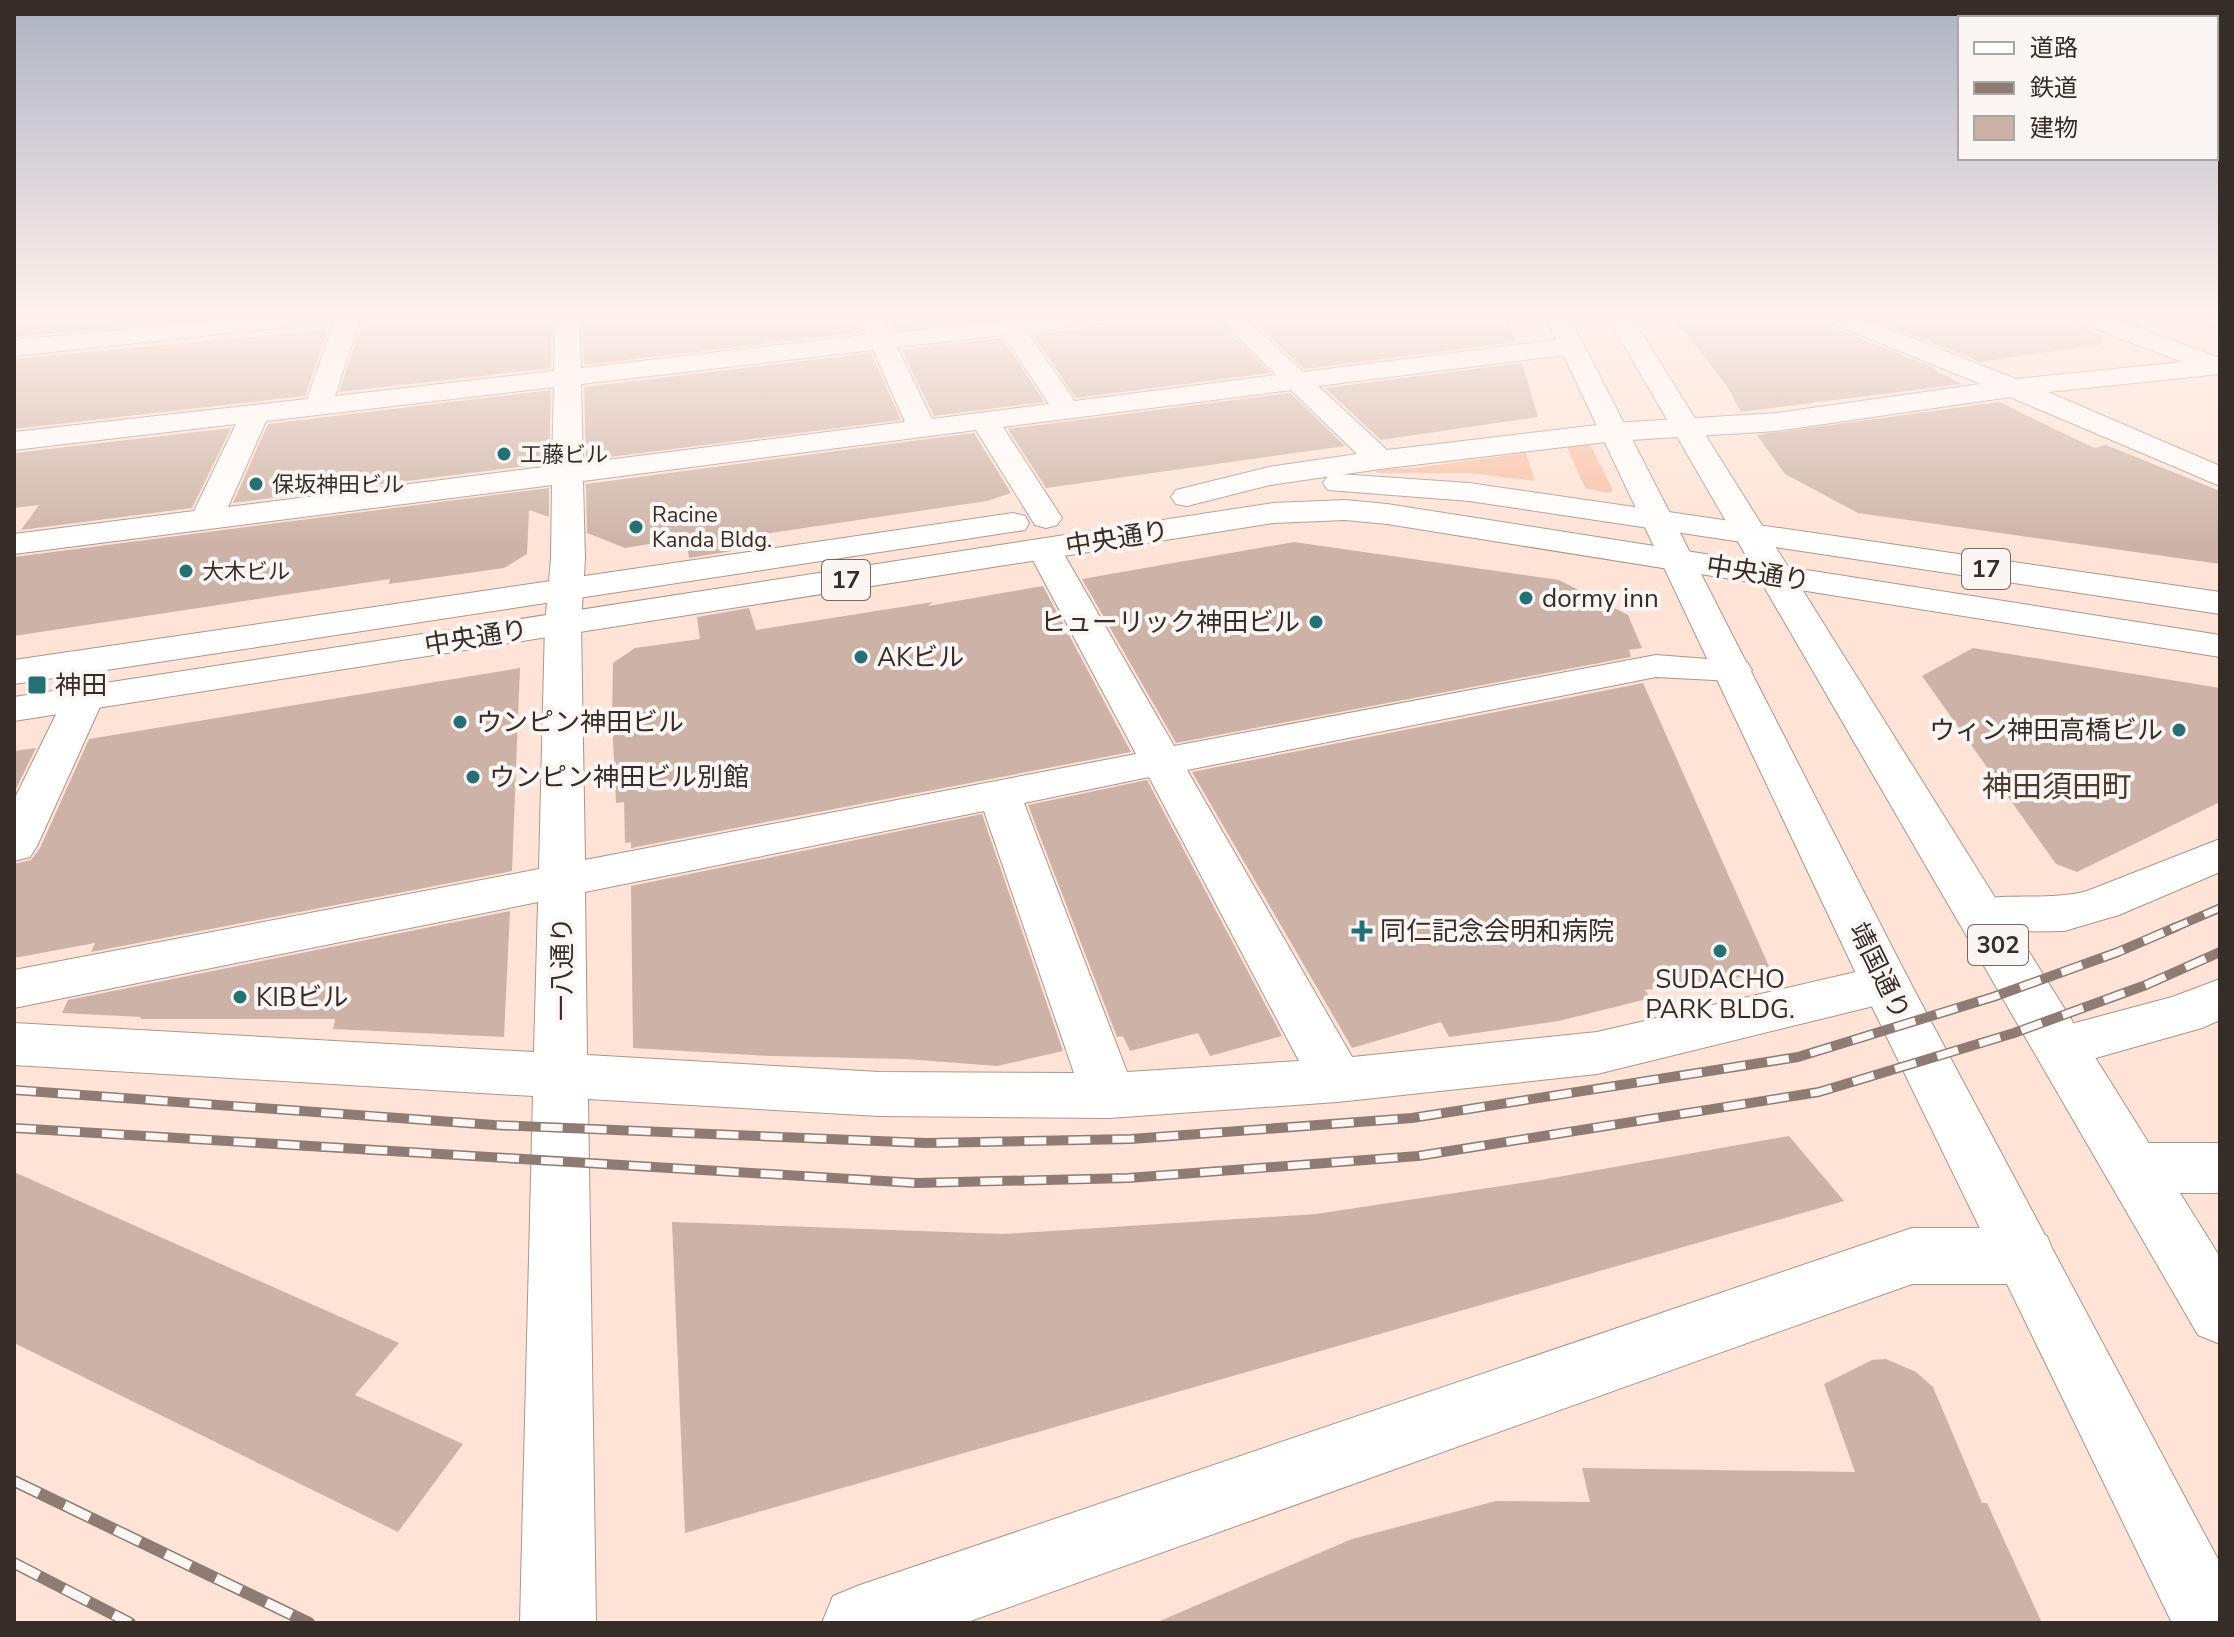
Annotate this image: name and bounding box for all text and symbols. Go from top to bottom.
legend [1958,16,2218,160]
text: 道路 [2030,32,2078,64]
text: 鉄道 [2030,72,2078,104]
text: 建物 [2030,112,2078,144]
place label: 工藤ビル [520,440,608,470]
marker: 工藤ビル [495,445,513,463]
place label: 保坂神田ビル [272,470,404,500]
marker: 保坂神田ビル [247,475,265,493]
place label: Racine Kanda Bldg. [652,500,772,555]
street label: 中央通り [1063,513,1171,564]
marker: Racine Kanda Bldg. [627,518,645,536]
street label: 中央通り [1704,548,1812,599]
road number: 17 [1962,549,2010,589]
place label: 大木ビル [202,557,290,587]
road number: 17 [822,560,870,600]
marker: 大木ビル [177,562,195,580]
place label: dormy inn [1542,581,1659,616]
marker: dormy inn [1517,589,1535,607]
place label: ヒューリック神田ビル [1040,605,1300,640]
street label: 中央通り [422,612,530,663]
marker: ヒューリック神田ビル [1307,613,1325,631]
place label: AKビル [877,640,964,675]
marker: AKビル [852,648,870,666]
place label: 神田 [55,668,107,703]
marker: 神田 [26,674,48,696]
place label: ウンピン神田ビル [476,705,684,740]
marker: ウンピン神田ビル [451,713,469,731]
place label: ウィン神田高橋ビル [1929,713,2163,748]
marker: ウィン神田高橋ビル [2170,721,2188,739]
place label: ウンピン神田ビル別館 [489,760,749,795]
district label: 神田須田町 [1982,767,2132,808]
marker: ウンピン神田ビル別館 [464,768,482,786]
place label: 同仁記念会明和病院 [1380,914,1614,949]
street label: 一八通り [545,917,580,1021]
street label: 靖国通り [1841,917,1918,1026]
marker: 同仁記念会明和病院 [1351,920,1373,942]
road number: 302 [1968,925,2028,965]
marker: SUDACHO PARK BLDG. [1711,942,1729,960]
place label: SUDACHO PARK BLDG. [1645,962,1795,1027]
place label: KIBビル [256,980,348,1015]
marker: KIBビル [231,988,249,1006]

